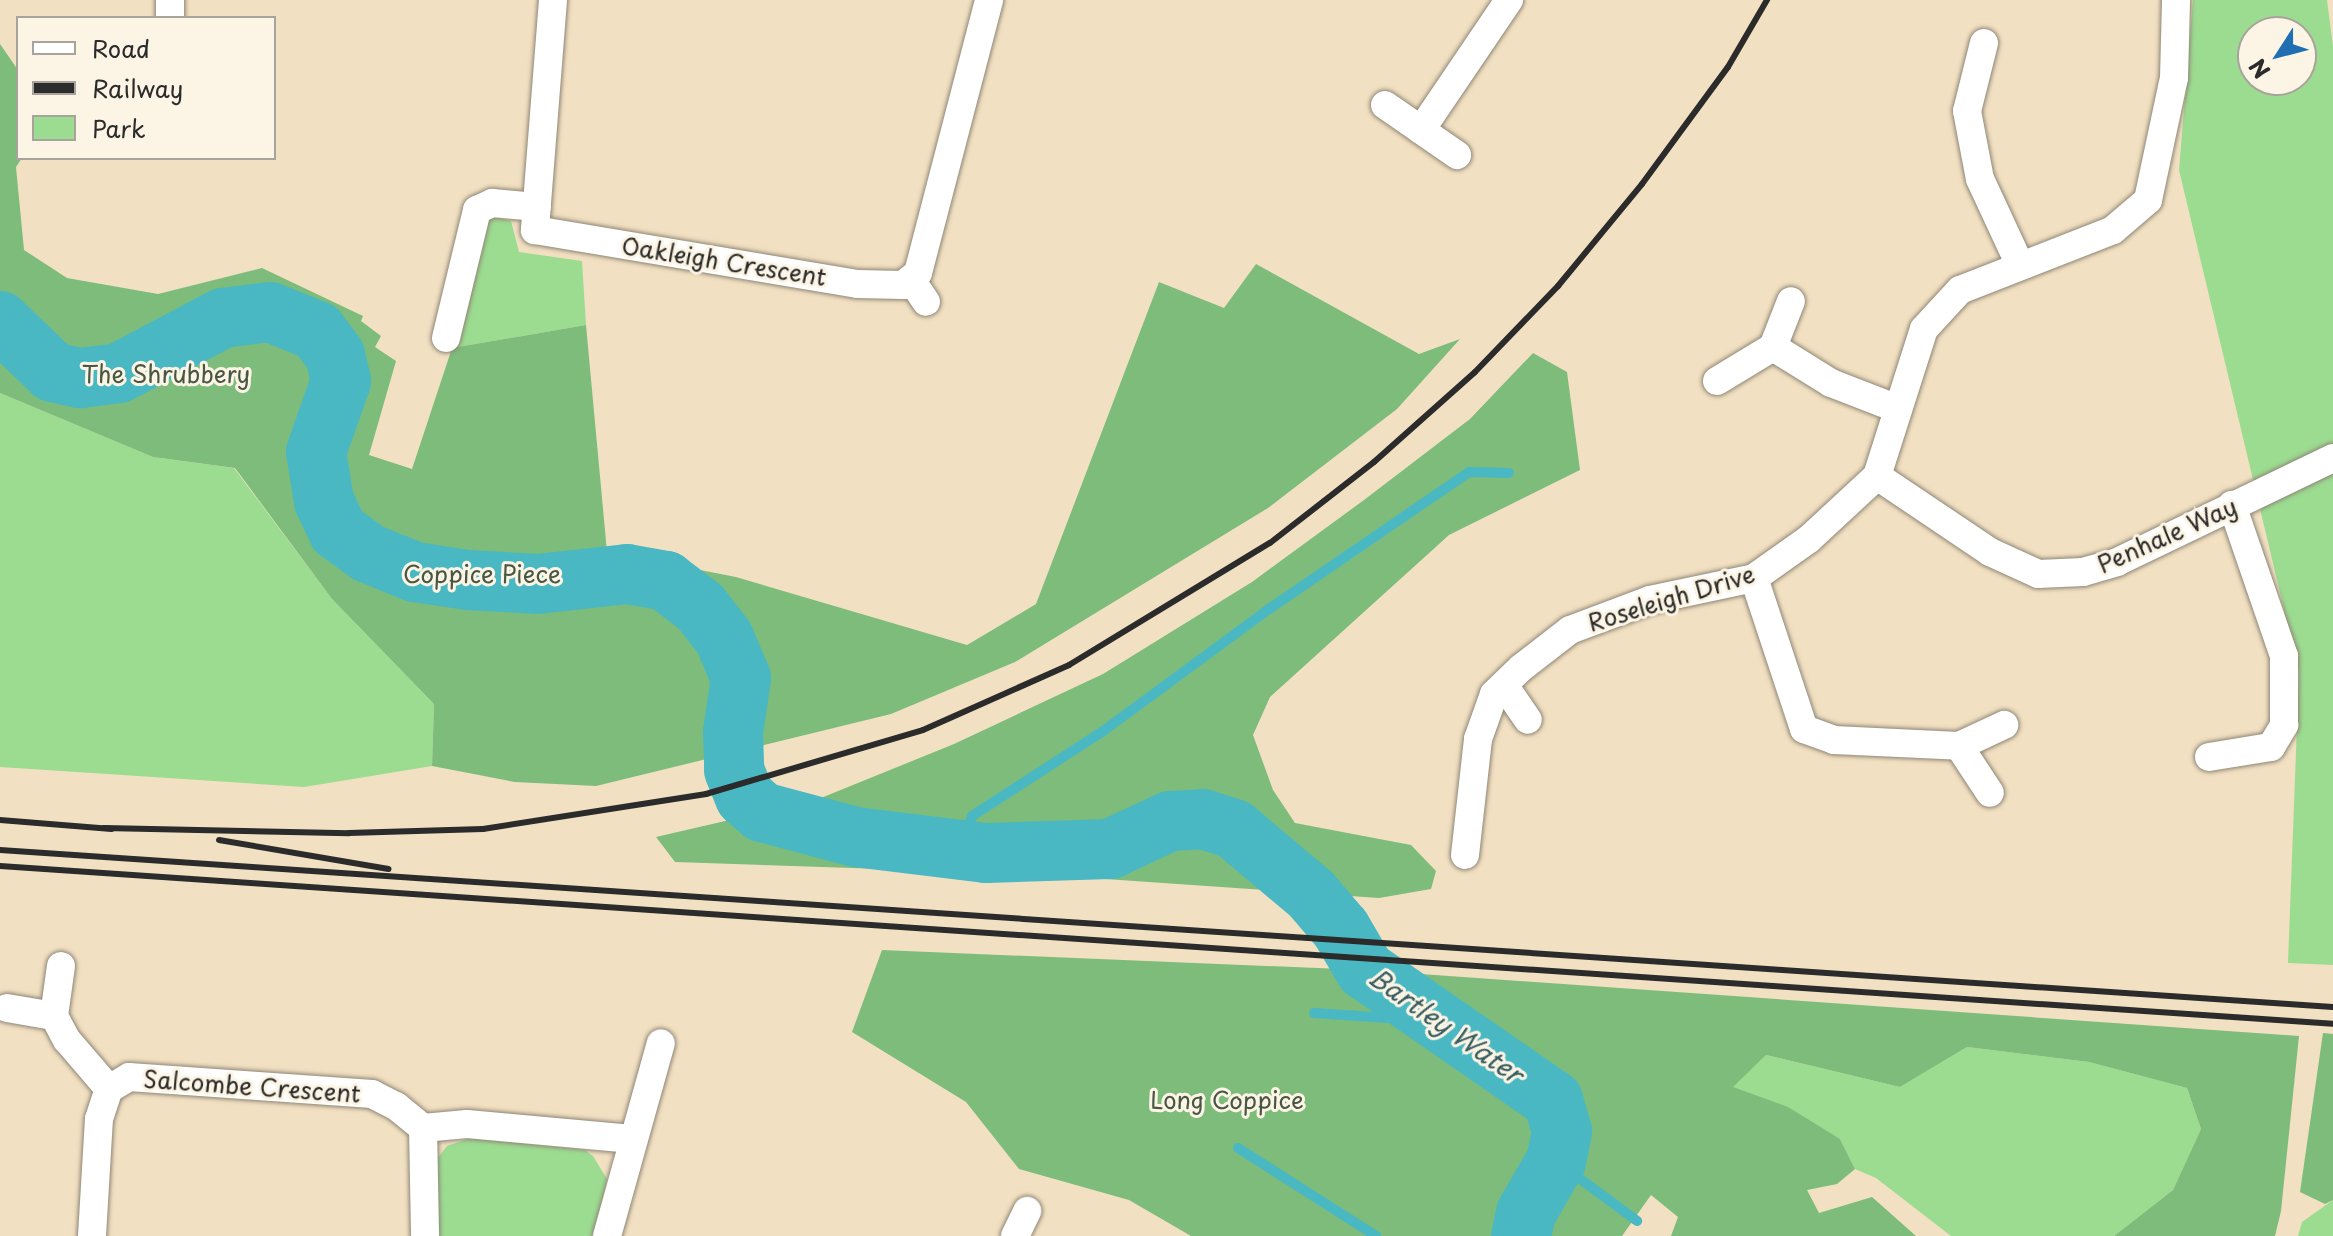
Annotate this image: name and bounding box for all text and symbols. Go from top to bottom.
legend [16,16,276,160]
north arrow [2237,16,2317,96]
text: Road [92,30,150,66]
text: N [2240,52,2277,86]
text: Railway [92,70,183,106]
text: Park [92,110,146,146]
street label: Oakleigh Crescent [619,230,829,292]
park label: The Shrubbery [81,360,251,388]
street label: Penhale Way [2092,491,2242,579]
street label: Roseleigh Drive [1583,559,1759,637]
park label: Coppice Piece [403,560,561,588]
water label: Bartley Water [1362,960,1530,1090]
street label: Salcombe Crescent [142,1064,362,1108]
park label: Long Coppice [1150,1086,1304,1114]

